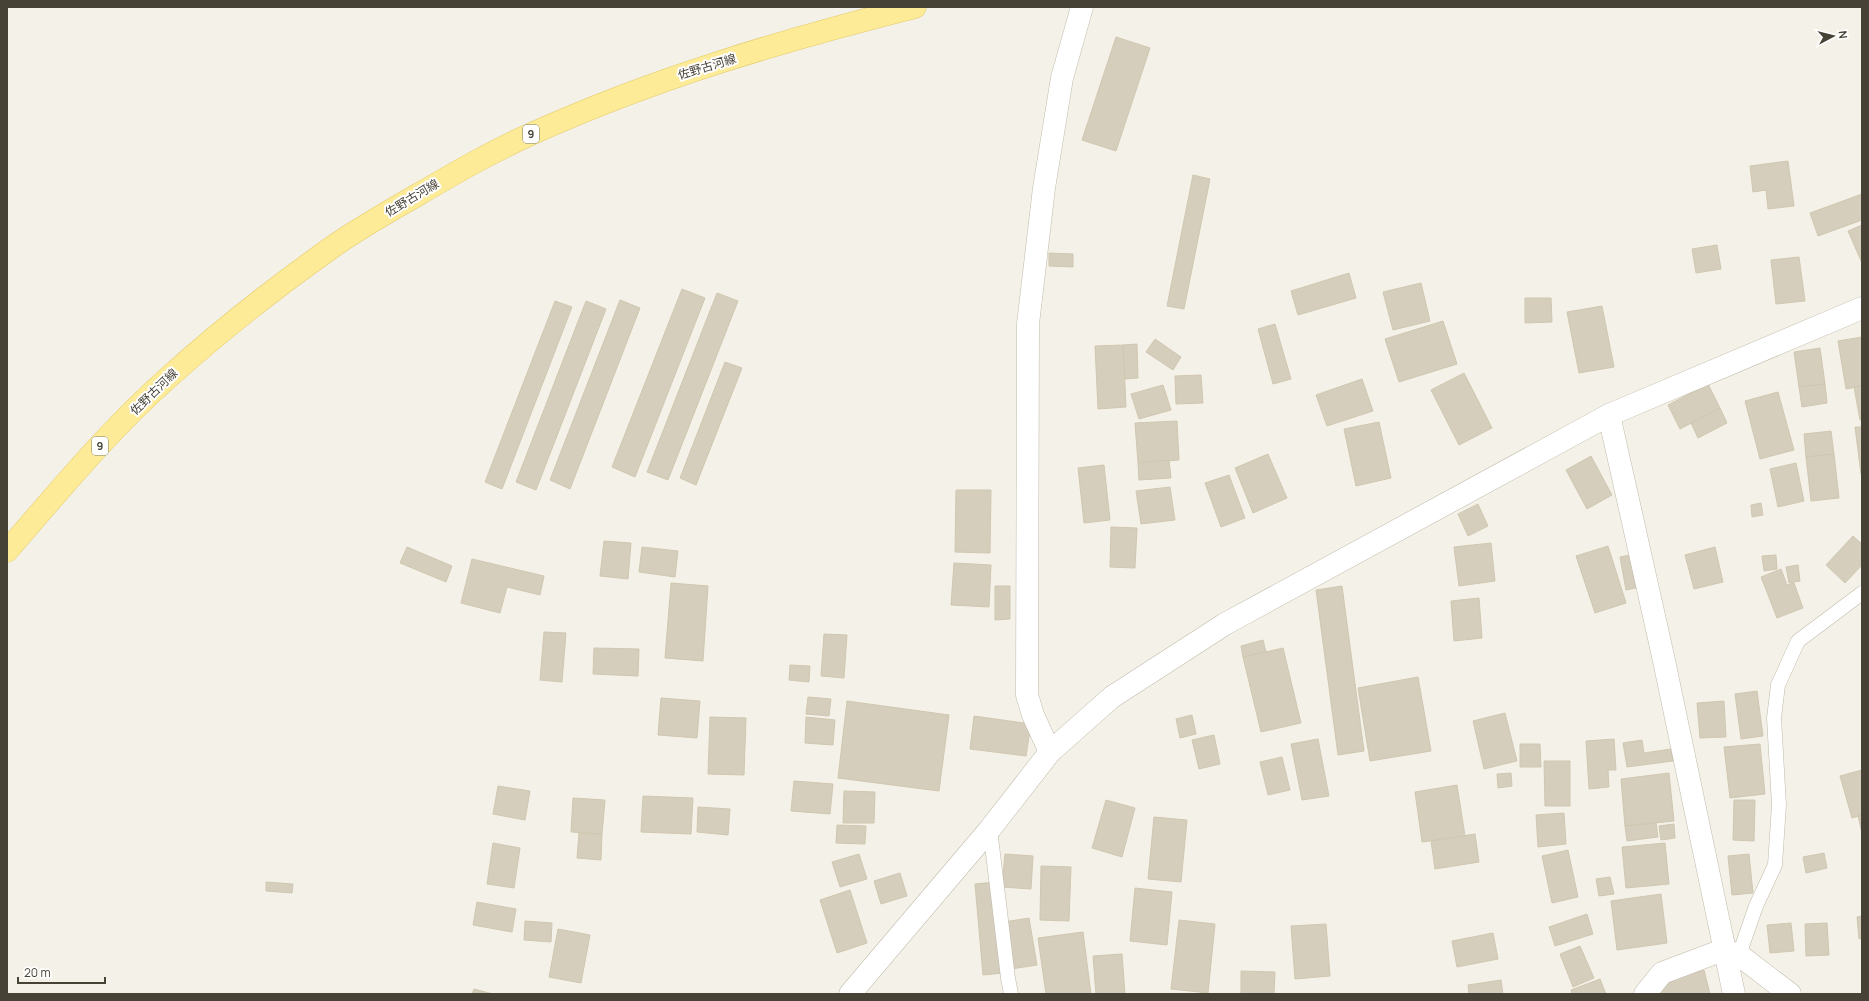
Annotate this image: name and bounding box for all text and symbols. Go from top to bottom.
north arrow [1813,16,1853,56]
text: N [1835,30,1851,40]
street label: 佐野古河線 [676,50,738,83]
road number: 9 [523,125,539,143]
street label: 佐野古河線 [382,175,442,220]
street label: 佐野古河線 [126,365,181,419]
road number: 9 [92,437,108,455]
scale bar [18,959,105,985]
text: 20 m [24,964,51,981]

